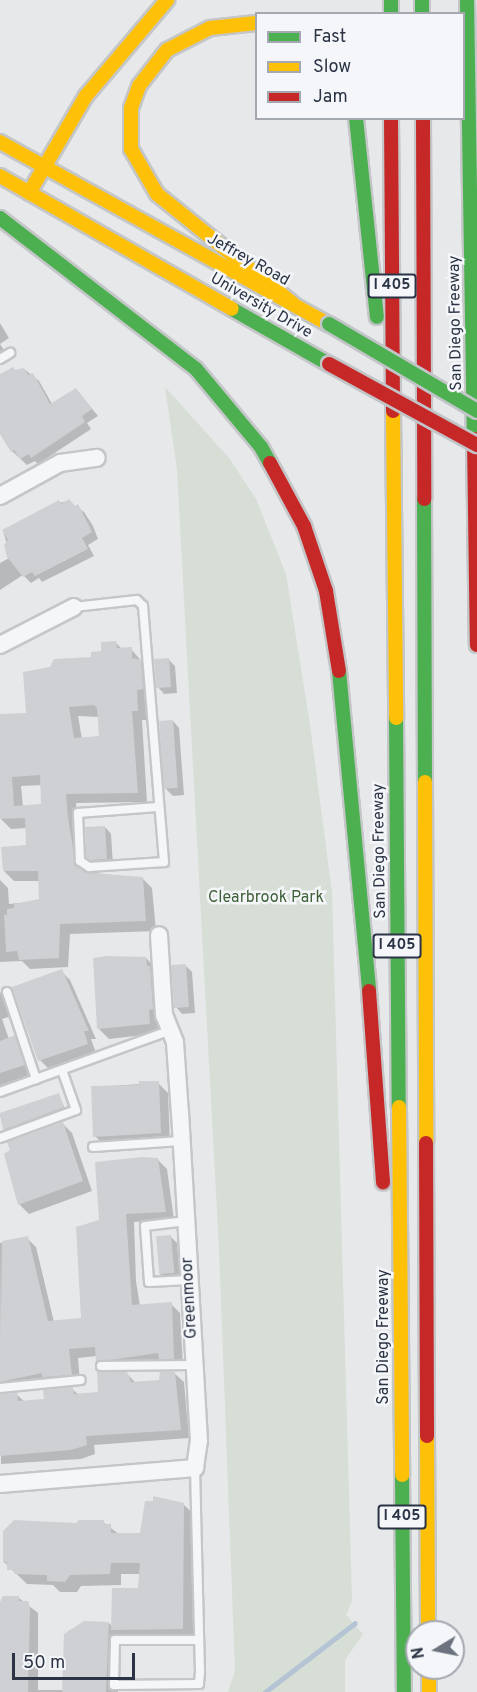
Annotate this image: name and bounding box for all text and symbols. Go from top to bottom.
legend [255,12,465,120]
text: Fast [313,26,346,49]
text: Slow [313,56,351,79]
text: Jam [313,86,348,109]
street label: Jeffrey Road [203,229,293,291]
street label: San Diego Freeway [445,255,467,391]
street label: University Drive [207,269,315,343]
road number: I 405 [366,274,418,298]
street label: San Diego Freeway [369,783,391,919]
park label: Clearbrook Park [208,888,324,908]
road number: I 405 [372,934,422,958]
street label: Greenmoor [178,1257,202,1339]
street label: San Diego Freeway [374,1269,394,1405]
road number: I 405 [376,1505,428,1529]
north arrow [405,1620,465,1680]
scale bar [15,1641,138,1679]
text: N [408,1645,430,1660]
text: 50 m [23,1652,65,1675]

